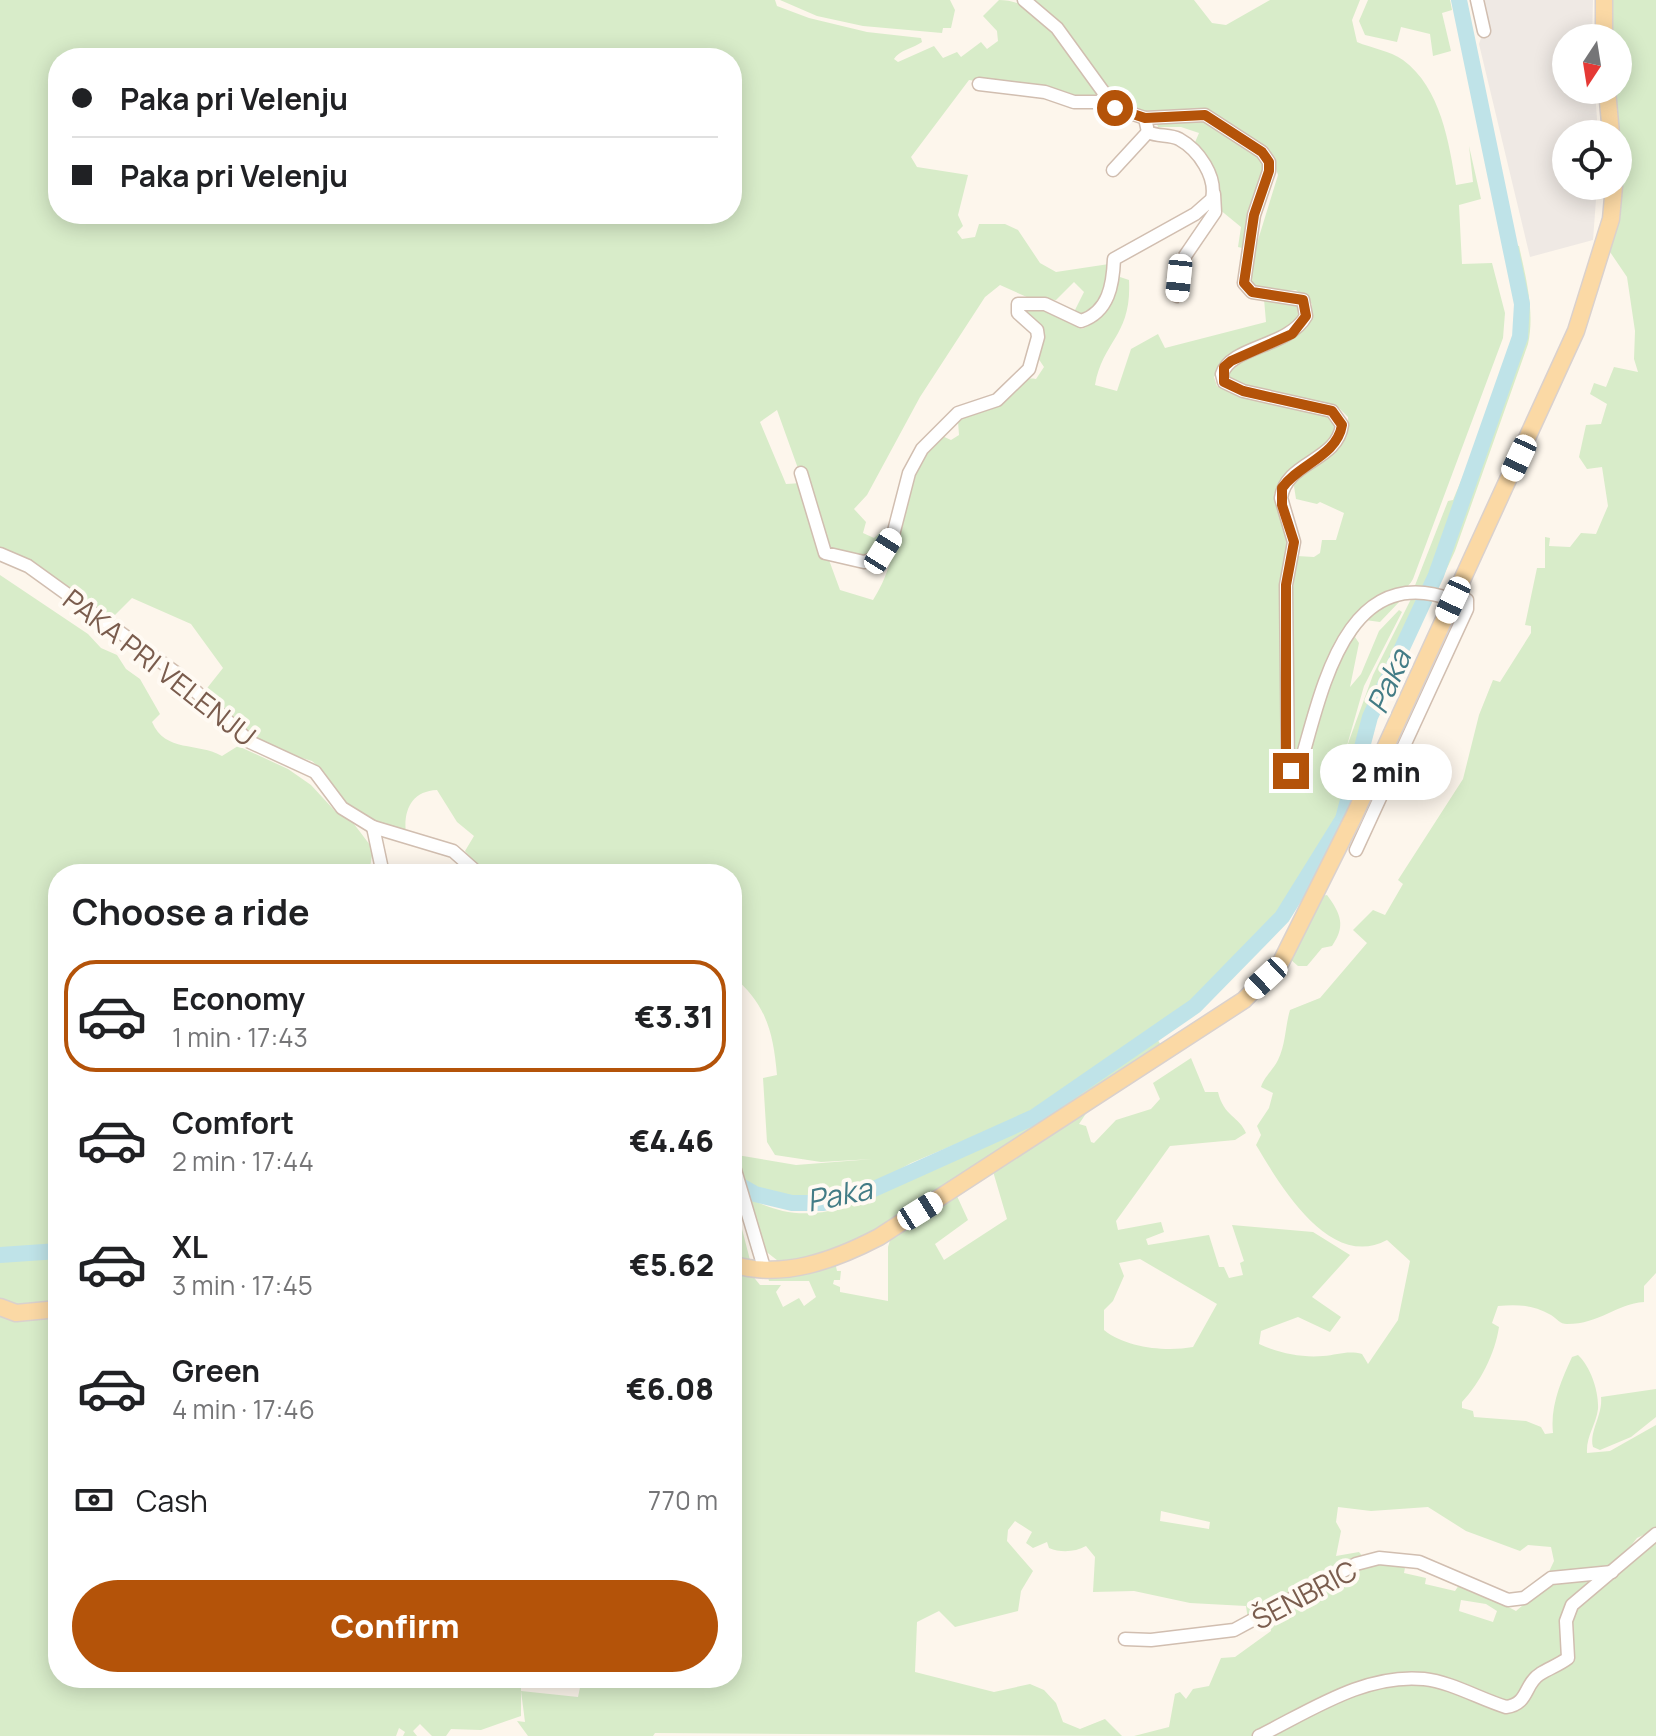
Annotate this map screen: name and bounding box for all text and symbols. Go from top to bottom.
north arrow [1552,24,1632,104]
map controls [1552,24,1632,200]
text: Paka pri Velenju [120,78,348,119]
route start [1097,90,1133,126]
button: locate [1552,120,1632,200]
text: Paka pri Velenju [120,155,348,196]
car [1165,253,1193,303]
car [1498,431,1540,485]
car [860,524,906,578]
car [1432,573,1474,627]
street label: PAKA PRI VELENJU [56,580,264,754]
water label: Paka [1356,641,1421,719]
callout: 2 min [1319,743,1451,799]
route end [1273,753,1309,789]
text: 2 min [1352,754,1420,790]
text: Choose a ride [72,887,310,936]
car [1240,953,1292,1003]
text: Economy [172,978,305,1019]
icon: car [76,980,148,1052]
text: €3.31 [634,996,714,1037]
text: 1 min · 17:43 [172,1019,308,1055]
text: Comfort [172,1102,294,1143]
icon: car [76,1104,148,1176]
text: €4.46 [629,1120,714,1161]
text: 2 min · 17:44 [172,1143,314,1179]
water label: Paka [803,1167,877,1221]
car [893,1188,947,1234]
text: XL [172,1226,208,1267]
icon: car [76,1228,148,1300]
text: €5.62 [629,1244,714,1285]
text: 3 min · 17:45 [172,1267,313,1303]
text: Green [172,1350,260,1391]
icon: car [76,1352,148,1424]
text: €6.08 [626,1368,714,1409]
text: 4 min · 17:46 [172,1391,315,1427]
icon: cash [72,1478,116,1522]
text: Cash [136,1480,208,1521]
text: 770 m [648,1482,718,1518]
street label: ŠENBRIC [1245,1551,1363,1637]
button: Confirm [72,1580,718,1672]

